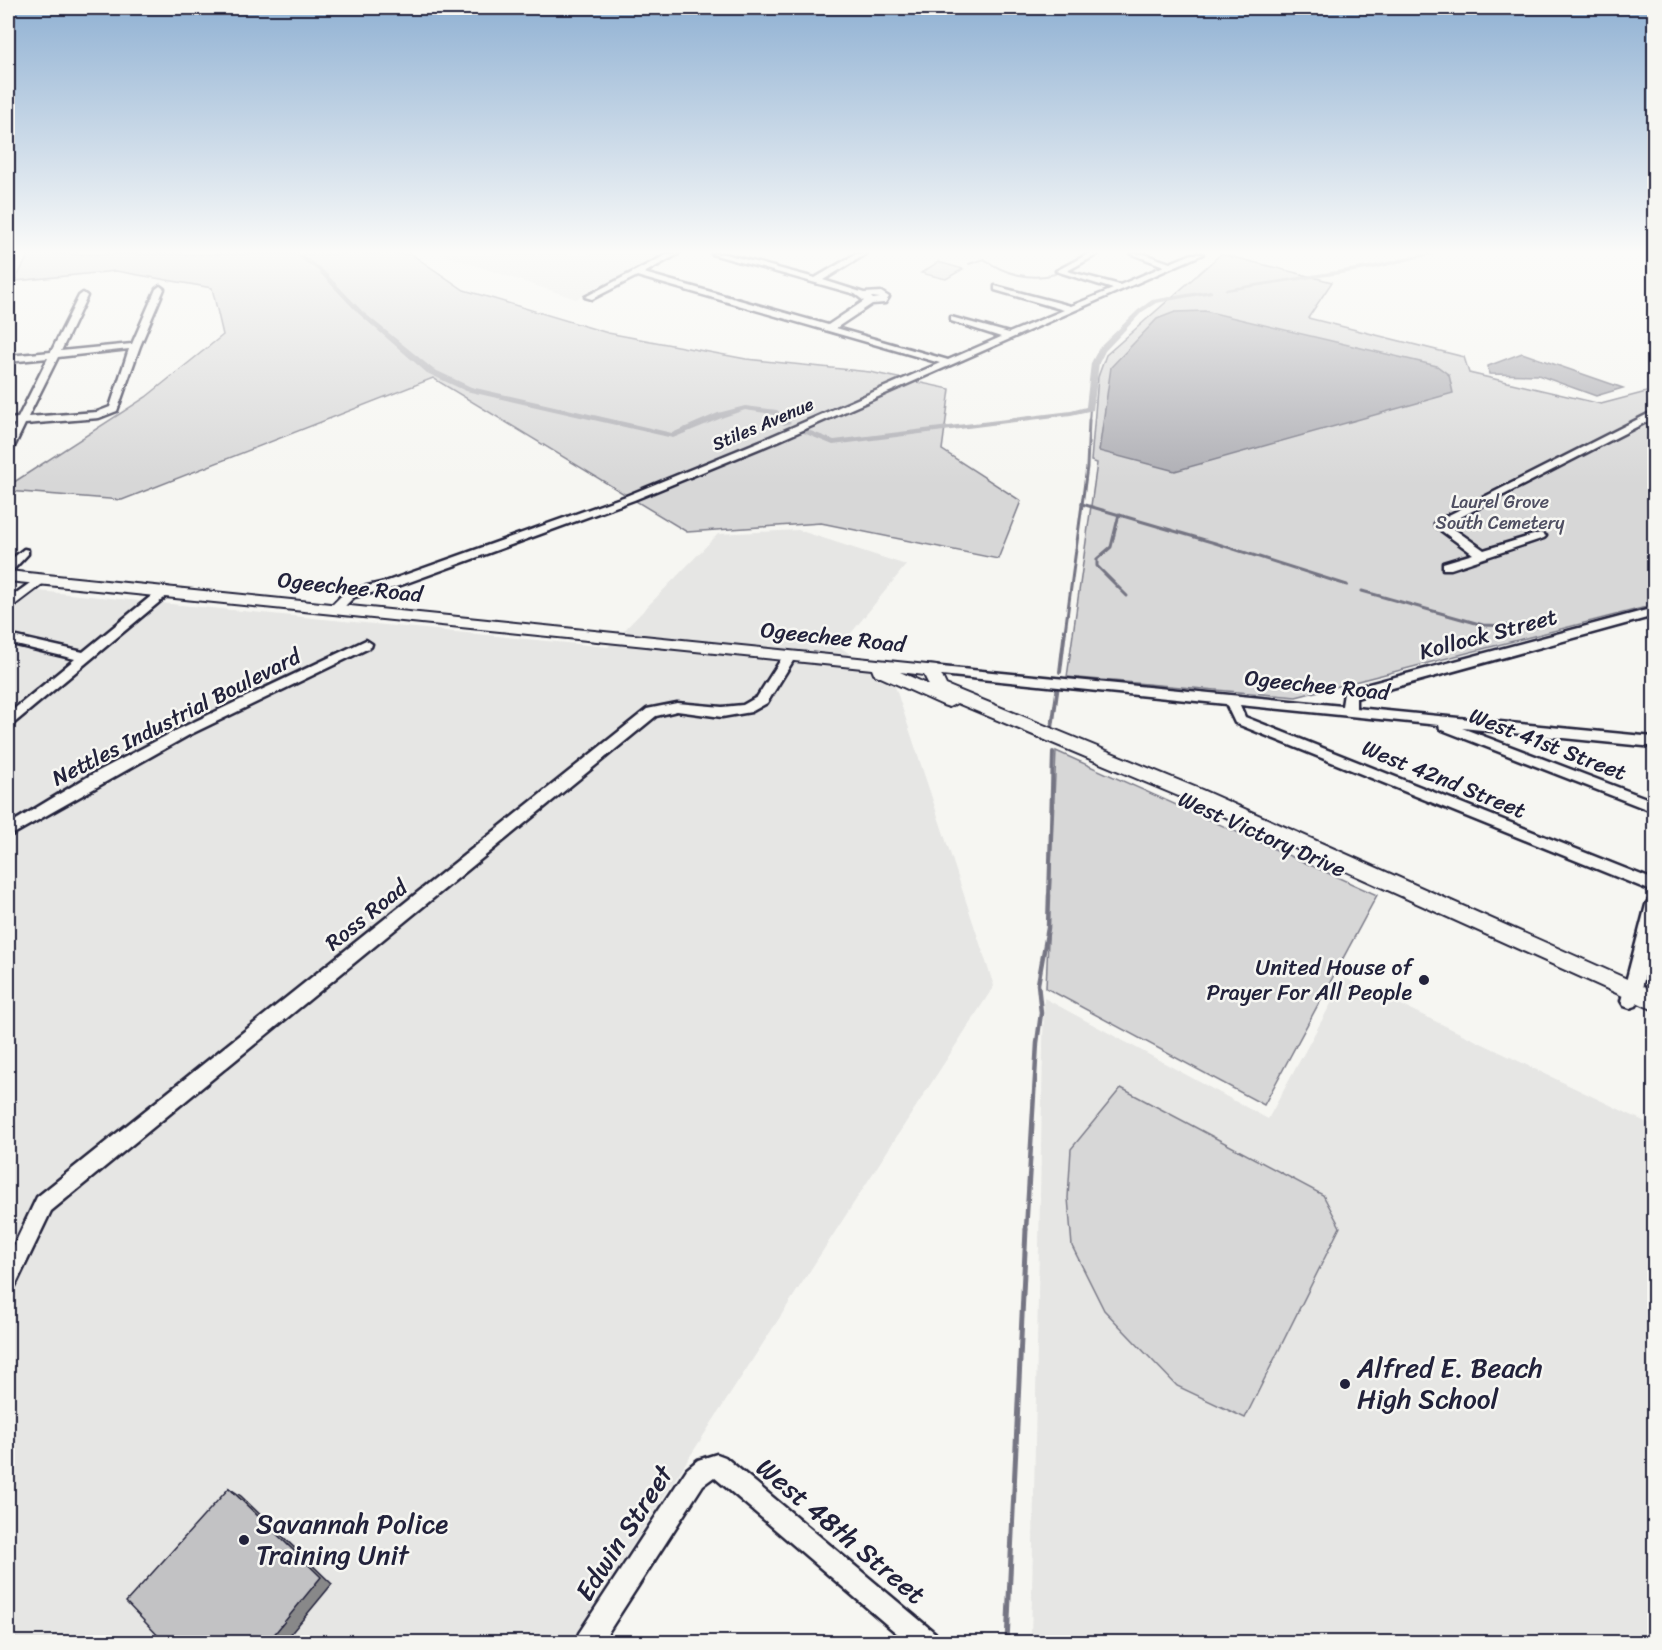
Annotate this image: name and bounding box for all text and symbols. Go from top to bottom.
street label: Stiles Avenue [707,388,819,460]
park label: Laurel Grove South Cemetery [1436,486,1565,539]
street label: Ogeechee Road [276,560,426,614]
street label: Kollock Street [1415,597,1562,671]
street label: Ogeechee Road [759,610,909,664]
street label: Nettles Industrial Boulevard [44,636,309,797]
street label: Ogeechee Road [1243,658,1393,712]
street label: West 41st Street [1464,696,1633,792]
street label: West 42nd Street [1356,728,1532,830]
street label: West Victory Drive [1172,780,1352,888]
street label: Ross Road [316,868,417,961]
place label: United House of Prayer For All People [1206,948,1414,1012]
marker: United House of Prayer For All People [1417,973,1431,987]
place label: Alfred E. Beach High School [1356,1344,1543,1423]
marker: Alfred E. Beach High School [1338,1377,1352,1391]
street label: West 48th Street [745,1445,937,1617]
street label: Edwin Street [562,1454,687,1611]
place label: Savannah Police Training Unit [256,1500,448,1579]
marker: Savannah Police Training Unit [237,1533,251,1547]

